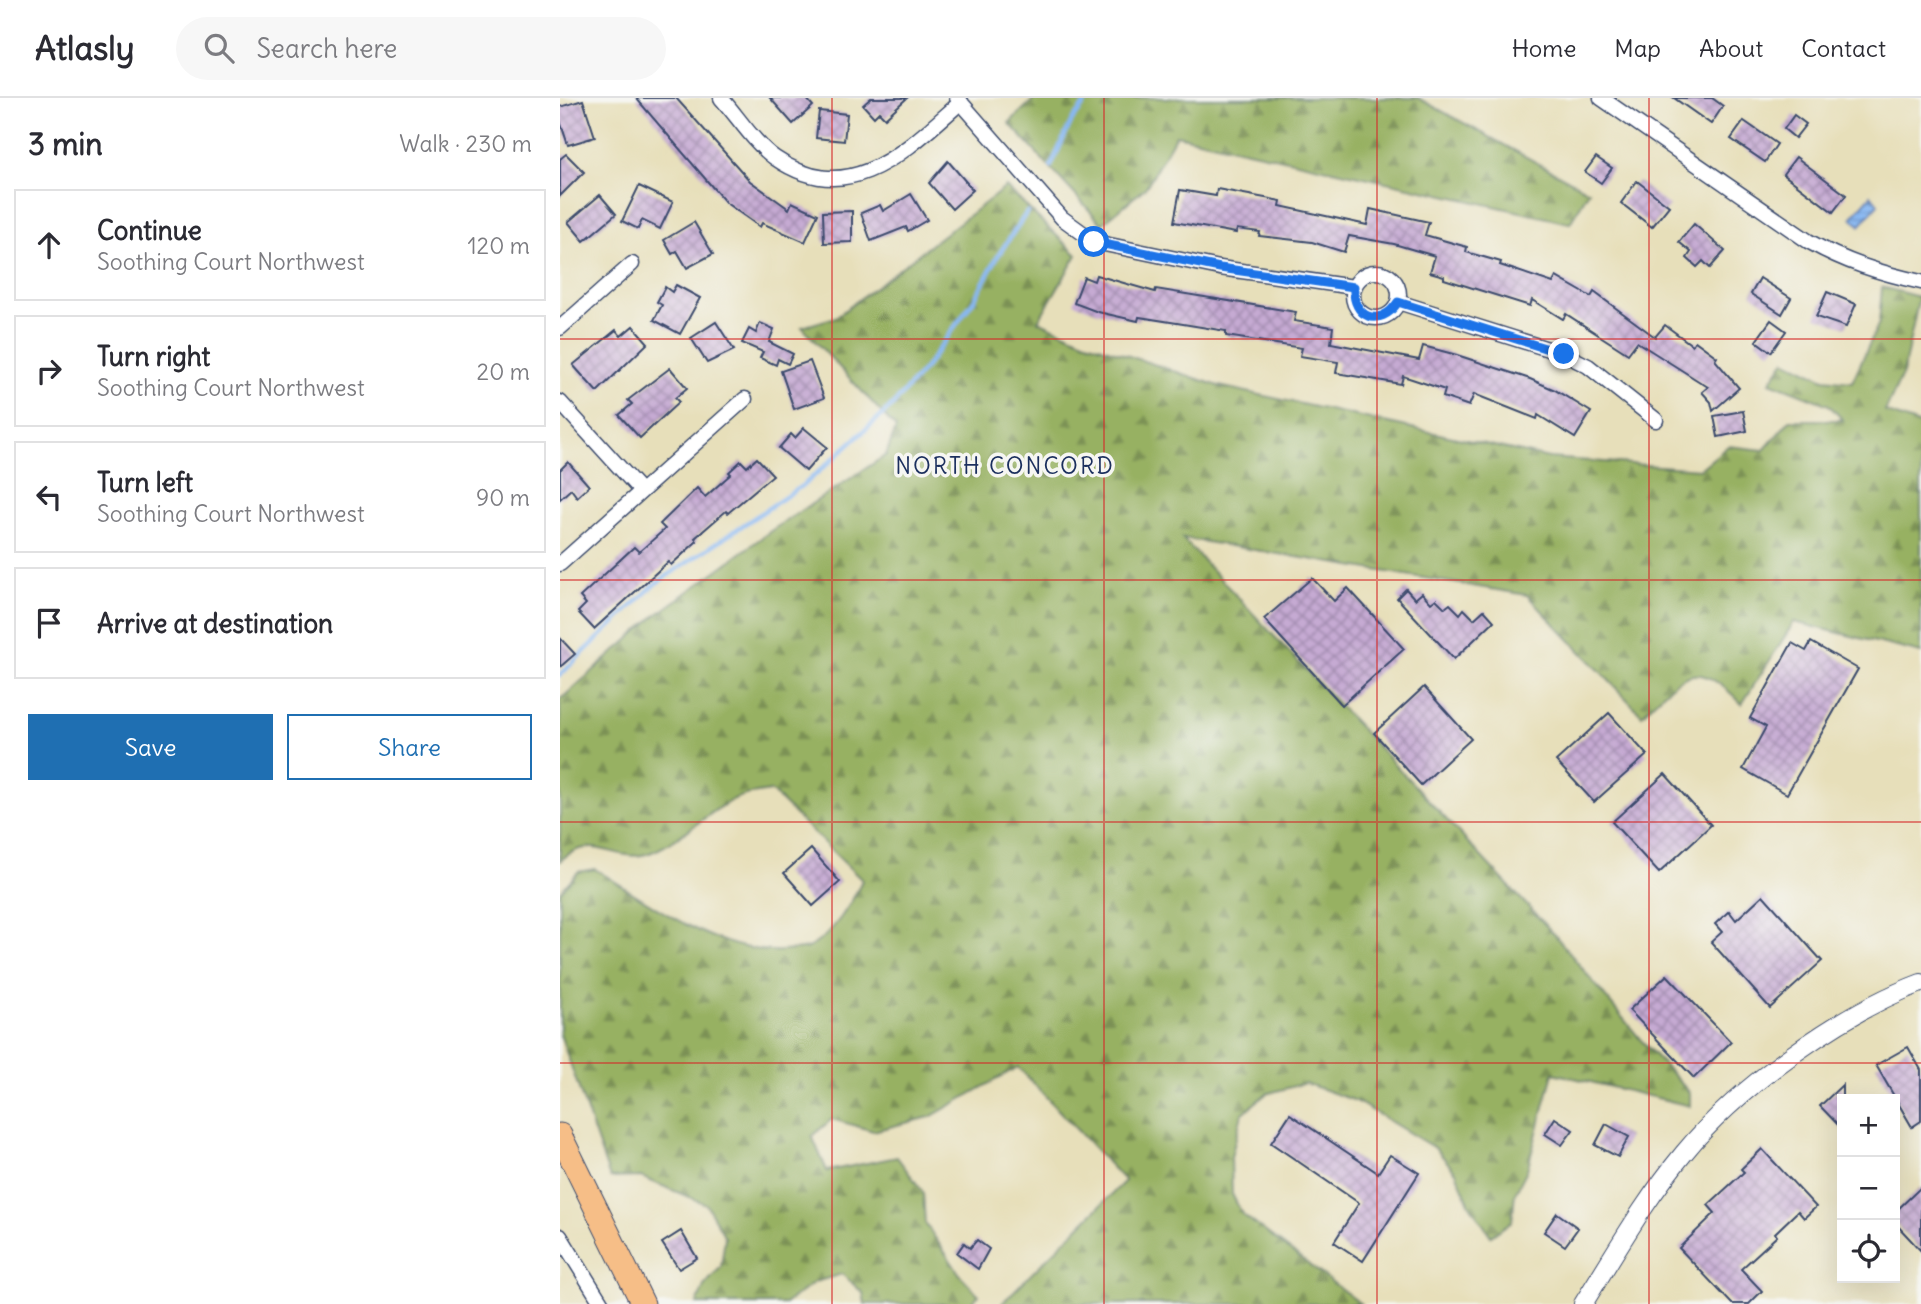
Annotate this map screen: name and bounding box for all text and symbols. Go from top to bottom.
search box [176,17,666,80]
text: Atlasly [35,27,134,69]
icon: search [200,29,238,67]
text: Search here [256,32,397,65]
text: Home [1512,33,1576,63]
text: Map [1614,33,1661,63]
text: About [1699,33,1763,63]
text: Contact [1801,33,1886,63]
text: 3 min [28,125,103,163]
text: Walk · 230 m [399,129,532,158]
text: Continue [97,214,202,247]
icon: ahead [30,226,68,264]
route start [1078,226,1109,257]
text: 120 m [467,231,530,260]
text: Soothing Court Northwest [97,247,365,276]
route end [1548,338,1579,369]
text: Turn right [97,340,210,373]
icon: right [30,352,68,390]
text: 20 m [477,357,530,386]
text: Soothing Court Northwest [97,373,365,402]
district label: NORTH CONCORD [895,451,1115,480]
text: Turn left [97,466,193,499]
icon: left [30,478,68,516]
text: 90 m [476,483,530,512]
text: Soothing Court Northwest [97,499,365,528]
icon: arrive [30,604,68,642]
text: Arrive at destination [97,607,333,640]
button: Save [28,714,273,780]
button: Share [287,714,532,780]
map controls [1837,1094,1900,1283]
button: + [1837,1094,1900,1157]
button: − [1837,1157,1900,1220]
button: locate [1837,1220,1900,1283]

